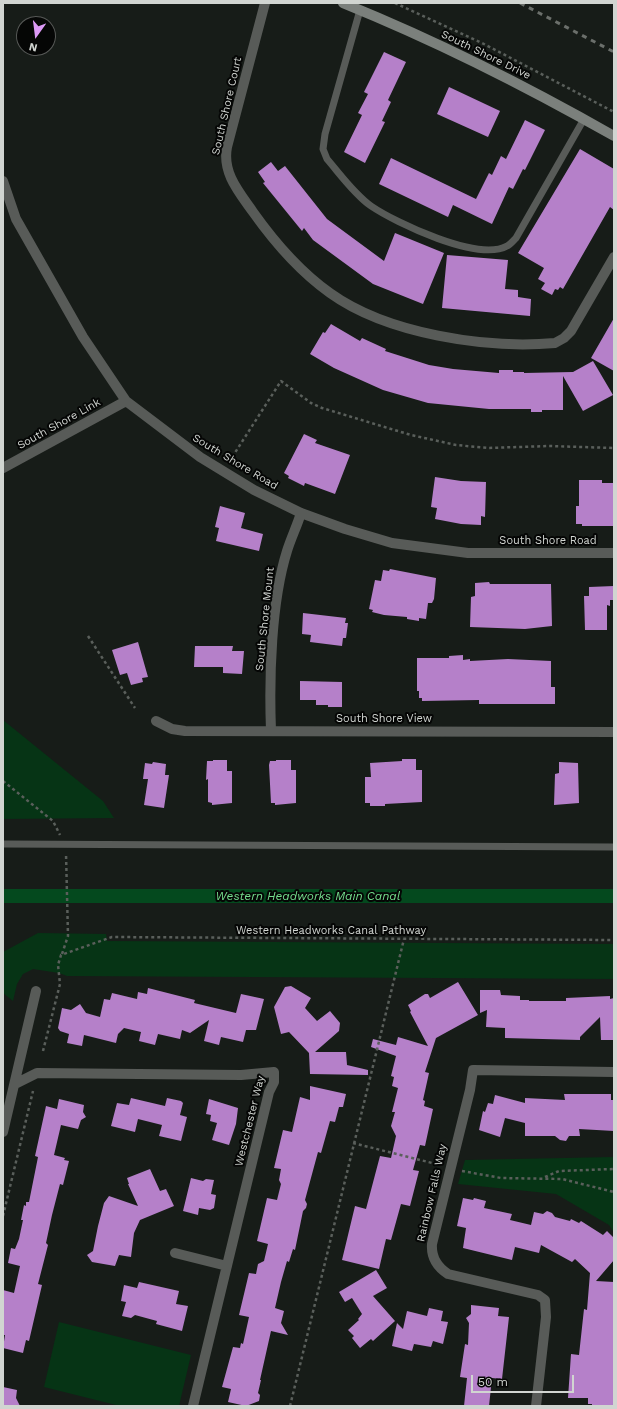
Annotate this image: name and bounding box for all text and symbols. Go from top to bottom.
north arrow [16,16,56,56]
street label: South Shore Drive [439,28,533,82]
text: N [28,40,39,54]
street label: South Shore Court [209,56,245,156]
street label: South Shore Link [15,396,103,452]
street label: South Shore Road [190,431,280,493]
street label: South Shore Road [499,534,597,548]
street label: South Shore Mount [253,566,277,672]
street label: South Shore View [336,712,432,726]
water label: Western Headworks Main Canal [216,889,400,903]
street label: Western Headworks Canal Pathway [236,924,426,938]
street label: Westchester Way [232,1074,268,1168]
street label: Rainbow Falls Way [414,1143,450,1243]
scale bar [473,1367,576,1393]
text: 50 m [478,1375,508,1389]

